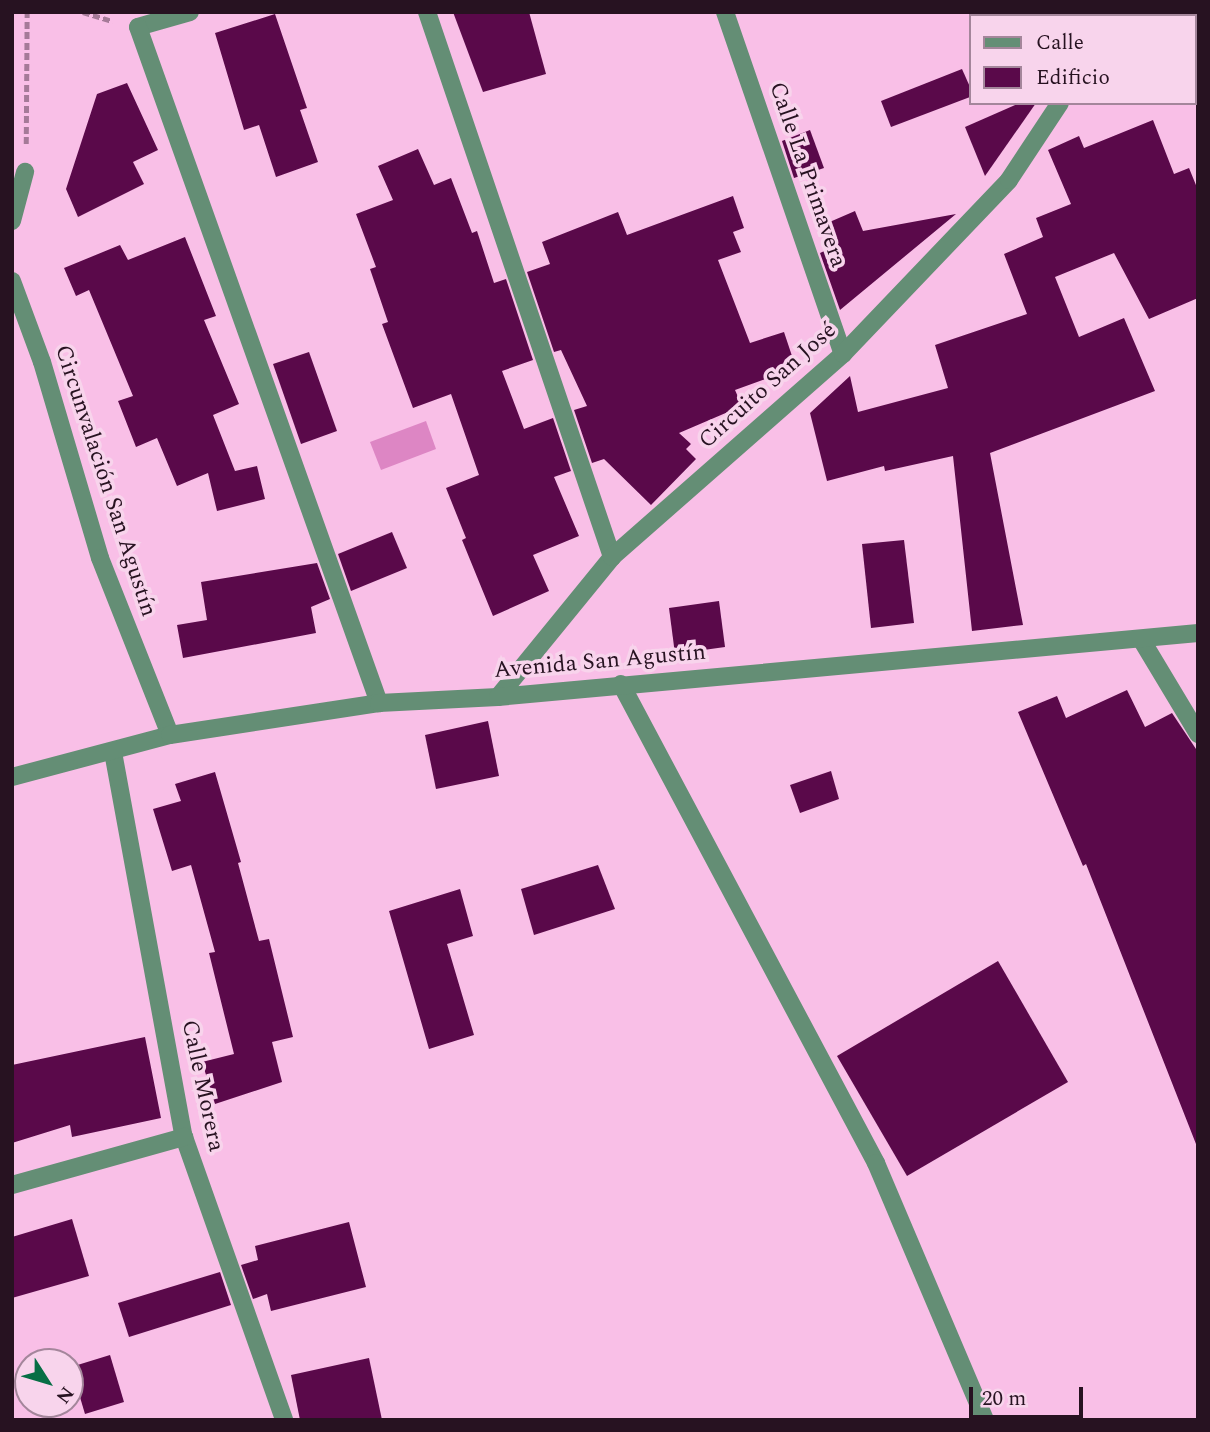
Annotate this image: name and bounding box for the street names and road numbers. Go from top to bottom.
street label: Calle La Primavera [762,79,852,271]
street label: Circuito San José [694,317,842,455]
street label: Circunvalación San Agustín [48,342,162,620]
street label: Avenida San Agustín [493,639,707,685]
street label: Calle Morera [175,1018,229,1154]

